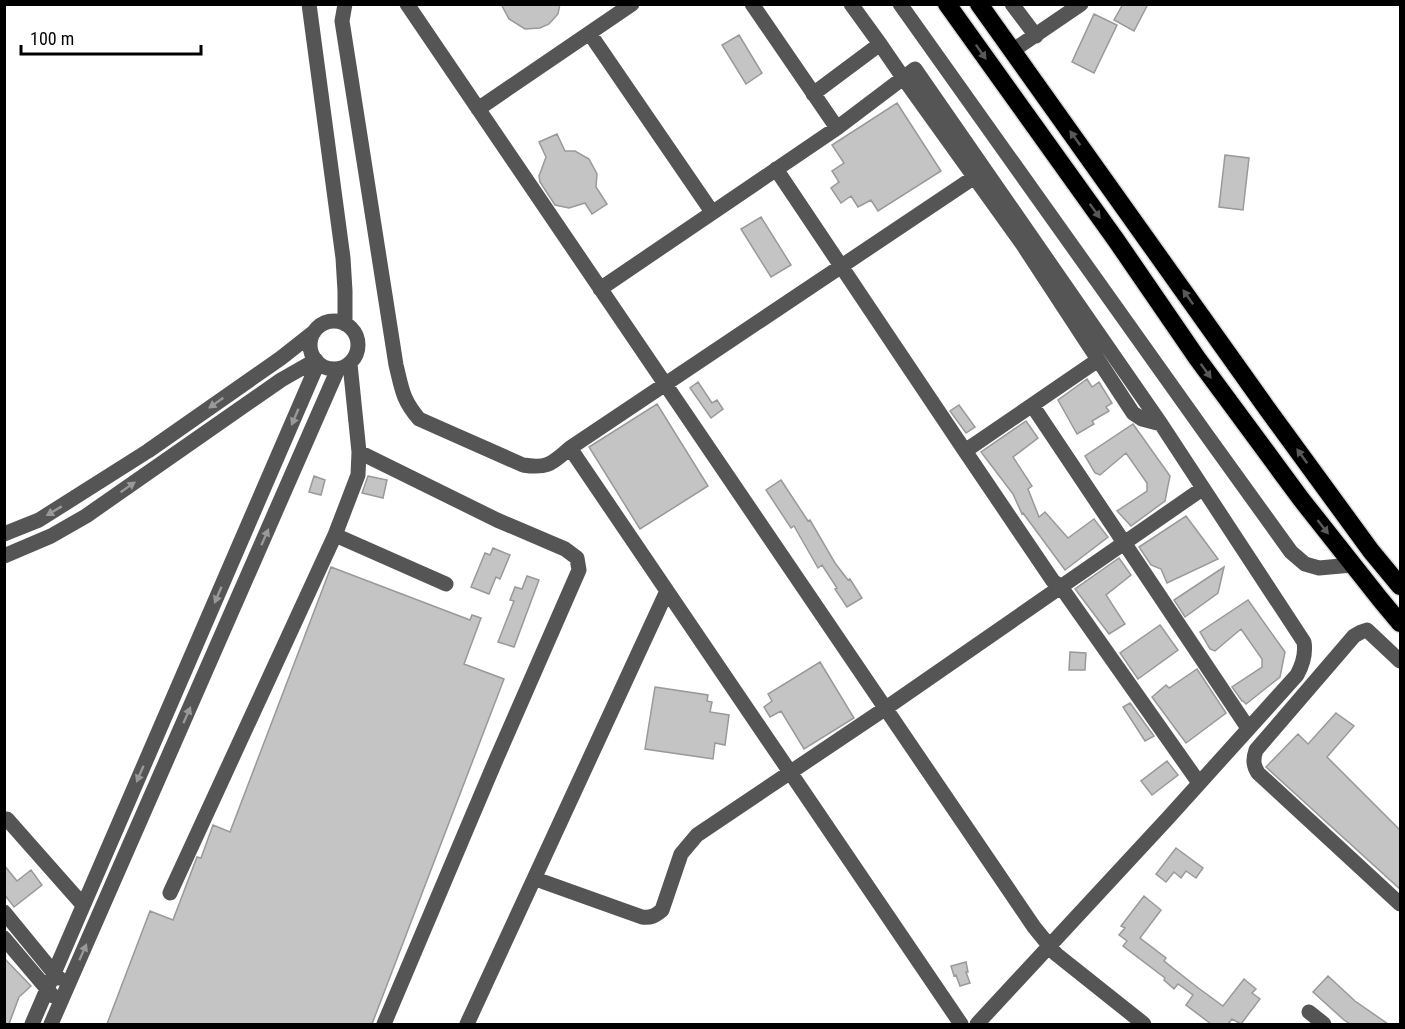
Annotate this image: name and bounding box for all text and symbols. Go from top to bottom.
scale bar [21,18,201,56]
text: 100 m [30,28,74,49]
one-way arrow [975,44,987,60]
one-way arrow [1069,131,1081,147]
one-way arrow [1089,202,1101,218]
one-way arrow [1182,290,1194,306]
one-way arrow [1200,362,1212,378]
one-way arrow [208,397,224,408]
one-way arrow [290,408,300,426]
one-way arrow [1296,448,1308,464]
one-way arrow [120,481,136,493]
one-way arrow [46,505,62,516]
one-way arrow [1316,519,1329,535]
one-way arrow [260,527,270,545]
one-way arrow [213,587,222,604]
one-way arrow [182,707,191,724]
one-way arrow [135,766,145,784]
one-way arrow [78,942,88,960]

